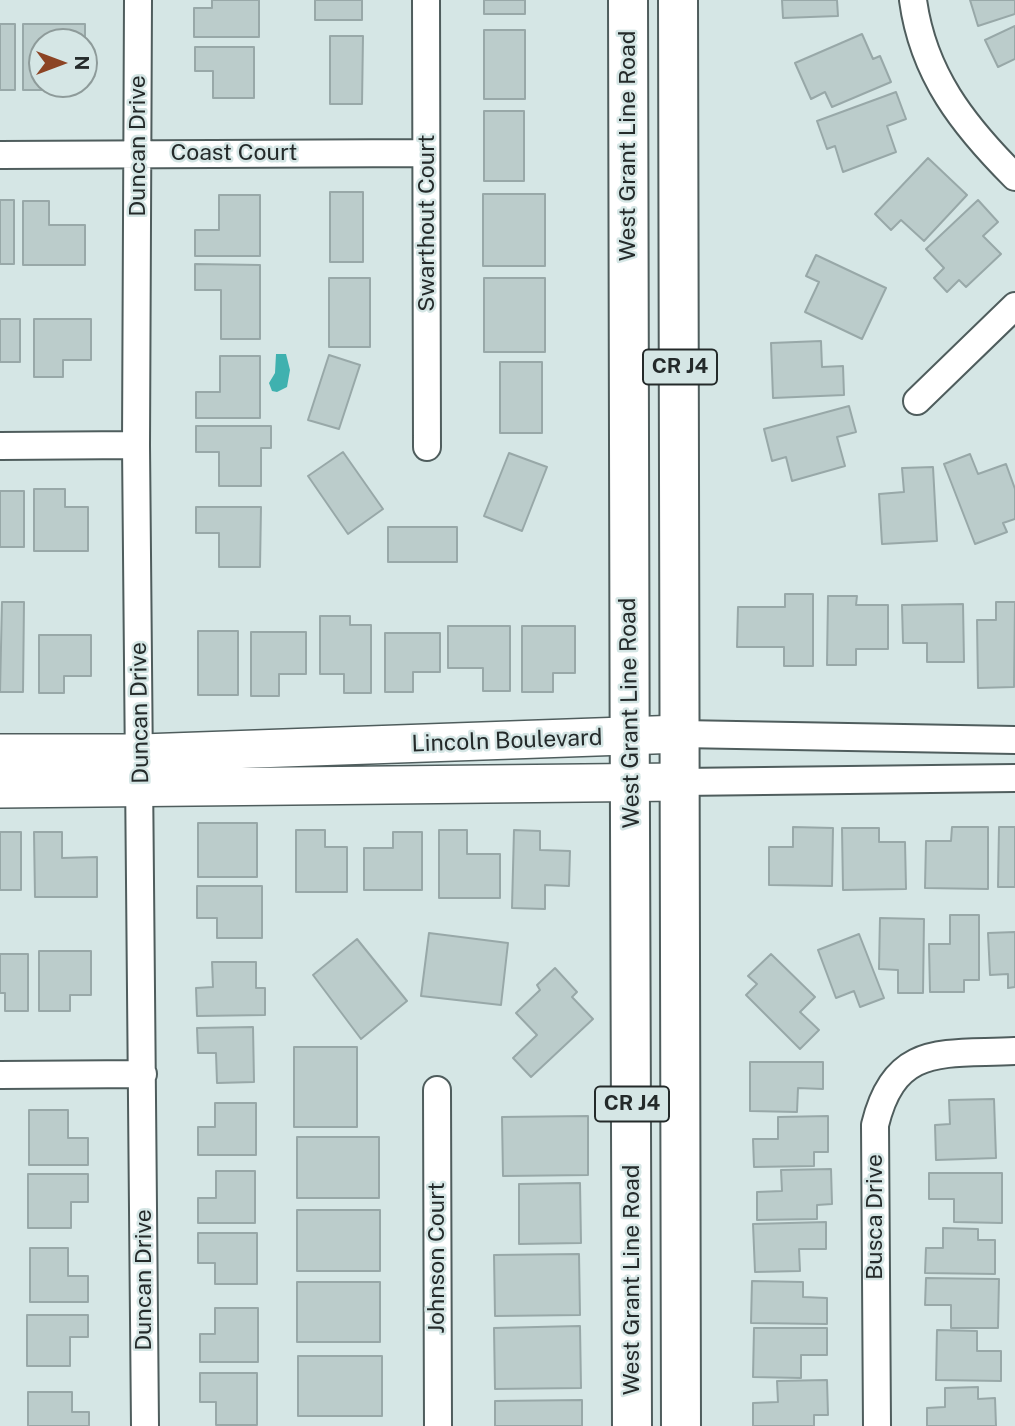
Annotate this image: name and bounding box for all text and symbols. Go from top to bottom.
north arrow [28,28,98,98]
street label: West Grant Line Road [614,31,642,261]
text: N [71,56,93,70]
street label: Duncan Drive [124,75,152,217]
street label: Swarthout Court [413,134,441,312]
street label: Coast Court [170,139,298,167]
road number: CR J4 [643,350,717,384]
street label: West Grant Line Road [614,597,646,829]
street label: Duncan Drive [125,642,155,784]
street label: Lincoln Boulevard [411,724,603,758]
road number: CR J4 [595,1086,669,1122]
street label: Busca Drive [861,1154,889,1280]
street label: West Grant Line Road [618,1165,646,1395]
street label: Johnson Court [423,1182,451,1334]
street label: Duncan Drive [130,1209,158,1351]

